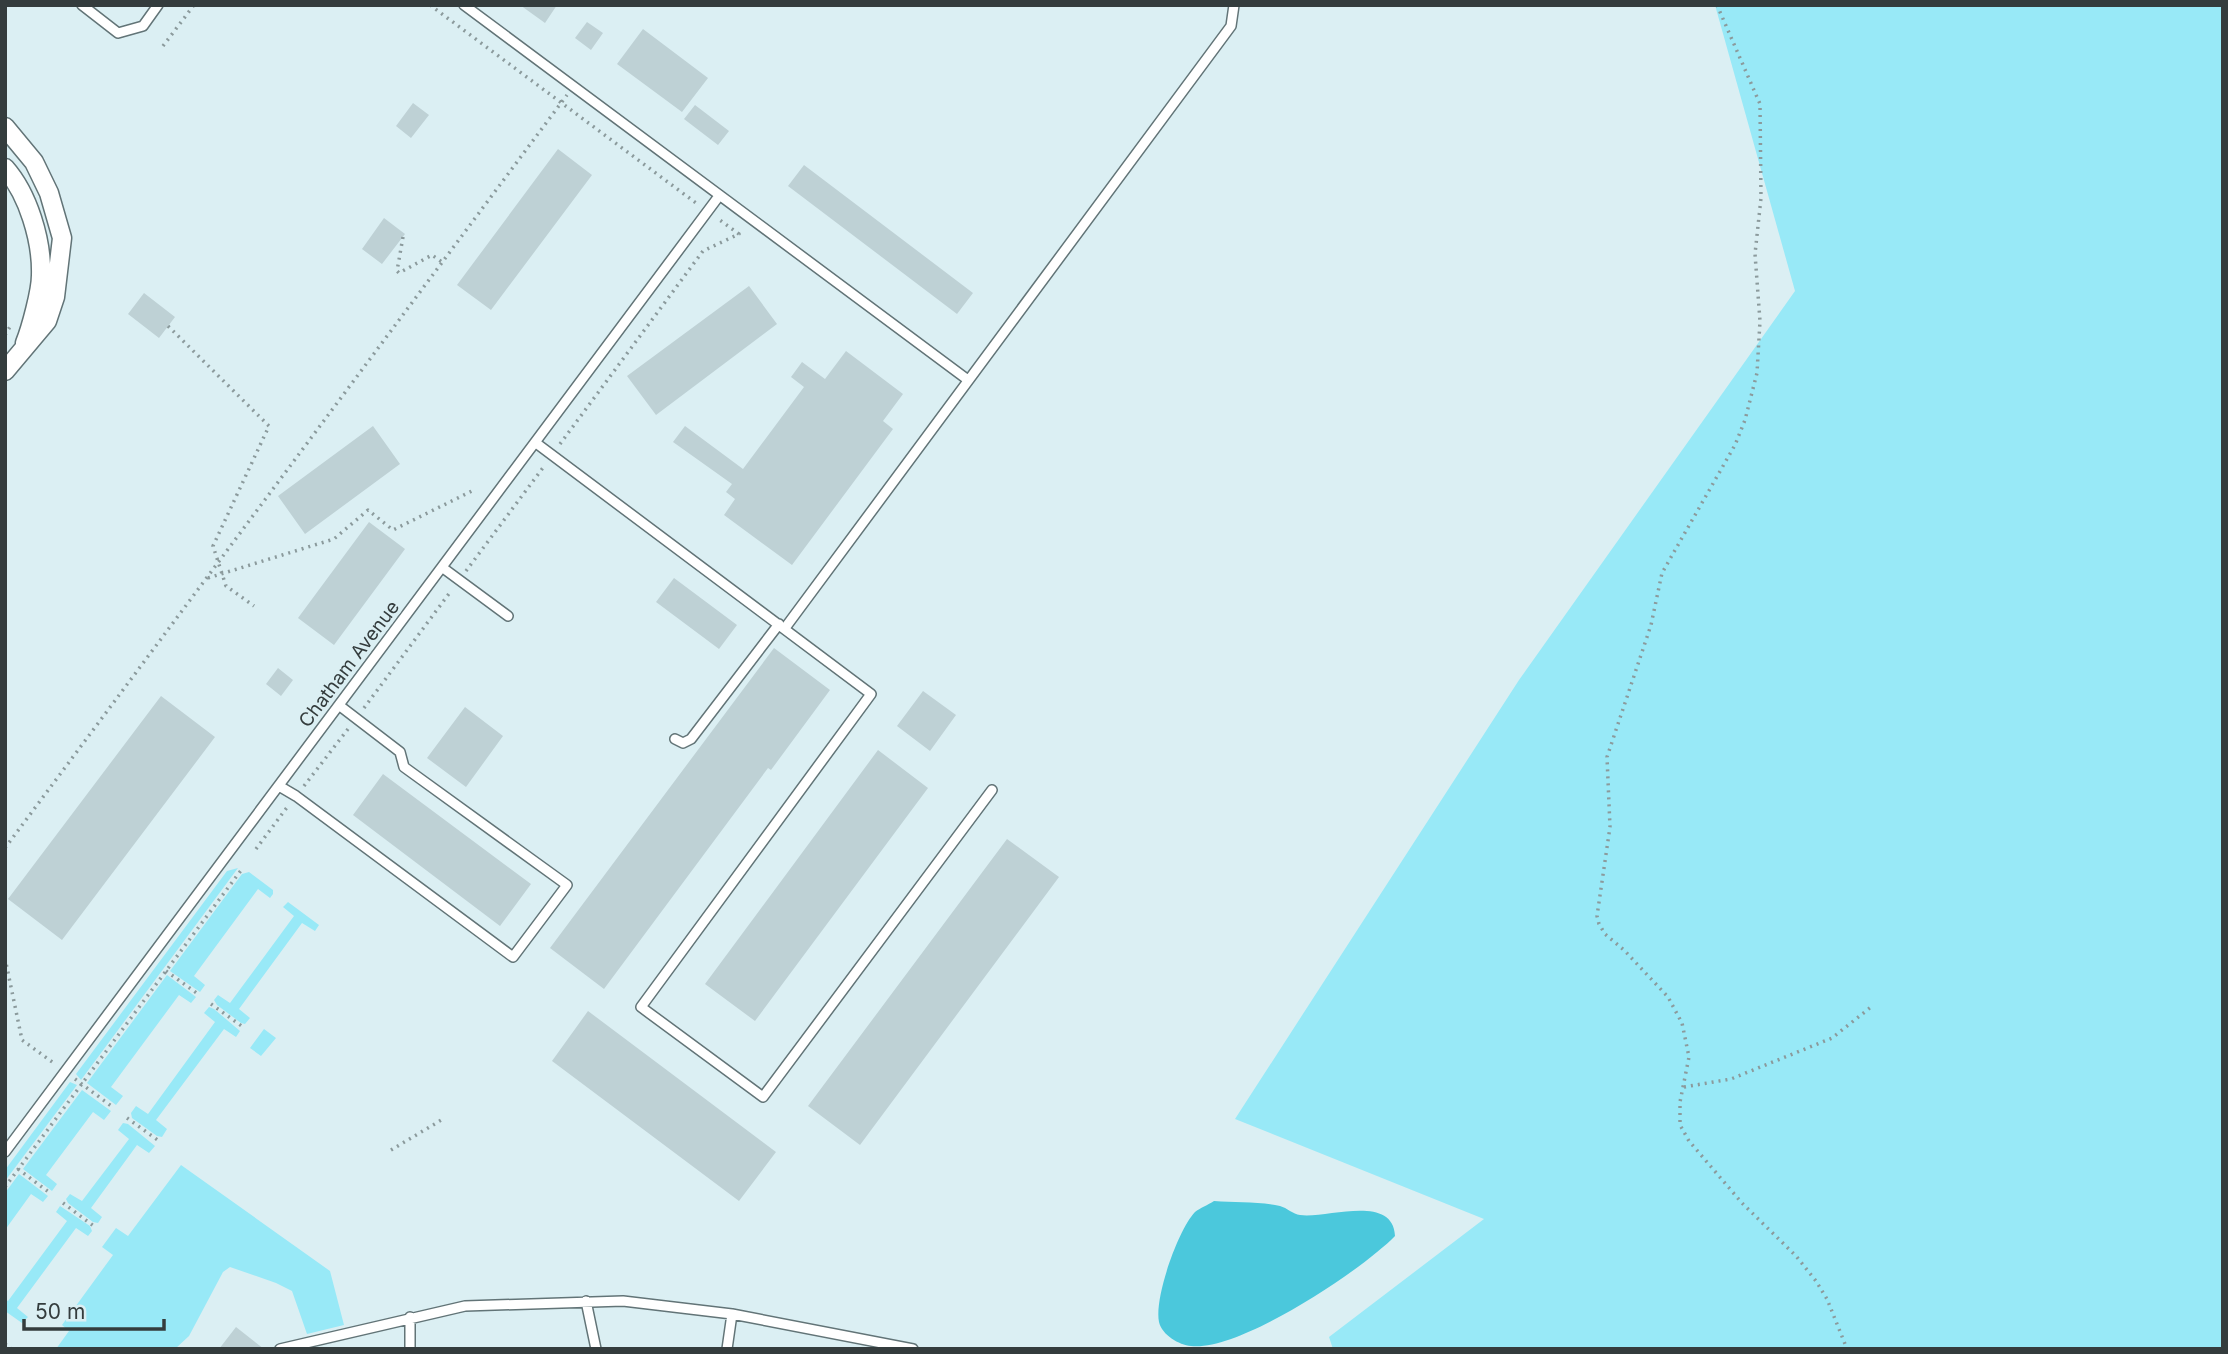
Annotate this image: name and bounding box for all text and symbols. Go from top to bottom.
street label: Chatham Avenue [294,596,404,732]
scale bar [24,1288,164,1332]
text: 50 m [35,1299,85,1324]

